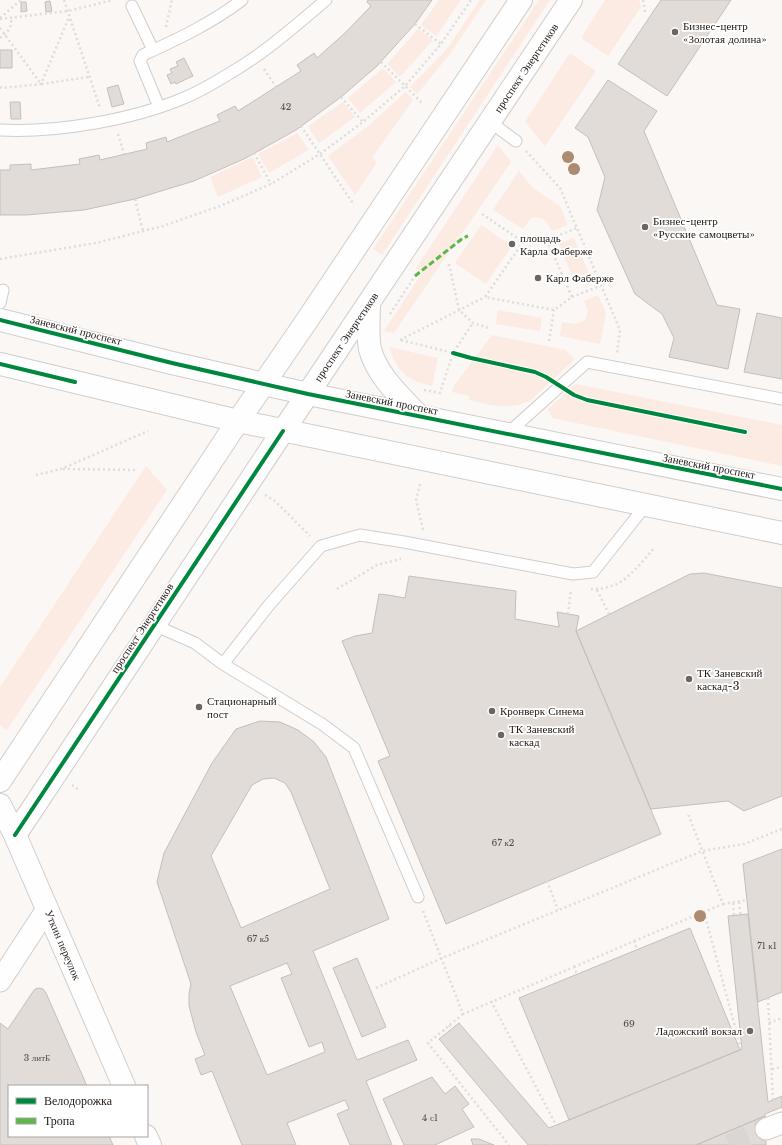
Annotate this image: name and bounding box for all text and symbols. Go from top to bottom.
place label: Бизнес-центр «Золотая долина» [683,19,767,46]
street label: проспект Энергетиков [491,21,561,115]
marker: Бизнес-центр «Золотая долина» [670,27,680,37]
house number: 42 [281,101,291,112]
place label: Бизнес-центр «Русские самоцветы» [653,214,755,241]
marker: Бизнес-центр «Русские самоцветы» [640,222,650,232]
place label: площадь Карла Фаберже [520,231,593,258]
marker: площадь Карла Фаберже [507,239,517,249]
place label: Карл Фаберже [546,271,614,285]
marker: Карл Фаберже [533,273,543,283]
street label: проспект Энергетиков [311,290,381,384]
street label: Заневский проспект [29,312,124,348]
street label: Заневский проспект [344,386,440,418]
street label: Заневский проспект [661,450,757,482]
street label: проспект Энергетиков [108,580,176,676]
place label: ТК Заневский каскад-3 [697,666,763,693]
marker: ТК Заневский каскад-3 [684,674,694,684]
place label: Стационарный пост [207,694,277,721]
marker: Стационарный пост [194,702,204,712]
place label: Кронверк Синема [500,704,584,718]
marker: Кронверк Синема [487,706,497,716]
place label: ТК Заневский каскад [509,722,575,749]
marker: ТК Заневский каскад [496,730,506,740]
house number: 67 к2 [492,837,514,848]
street label: Уткин переулок [42,908,84,983]
house number: 67 к5 [247,933,269,944]
house number: 71 к1 [757,940,777,951]
house number: 69 [623,1018,635,1029]
place label: Ладожский вокзал [656,1024,743,1038]
marker: Ладожский вокзал [745,1026,755,1036]
house number: 3 литБ [24,1052,50,1063]
legend [8,1085,148,1137]
text: Велодорожка [44,1093,113,1108]
house number: 4 с1 [422,1112,438,1123]
text: Тропа [44,1113,75,1128]

